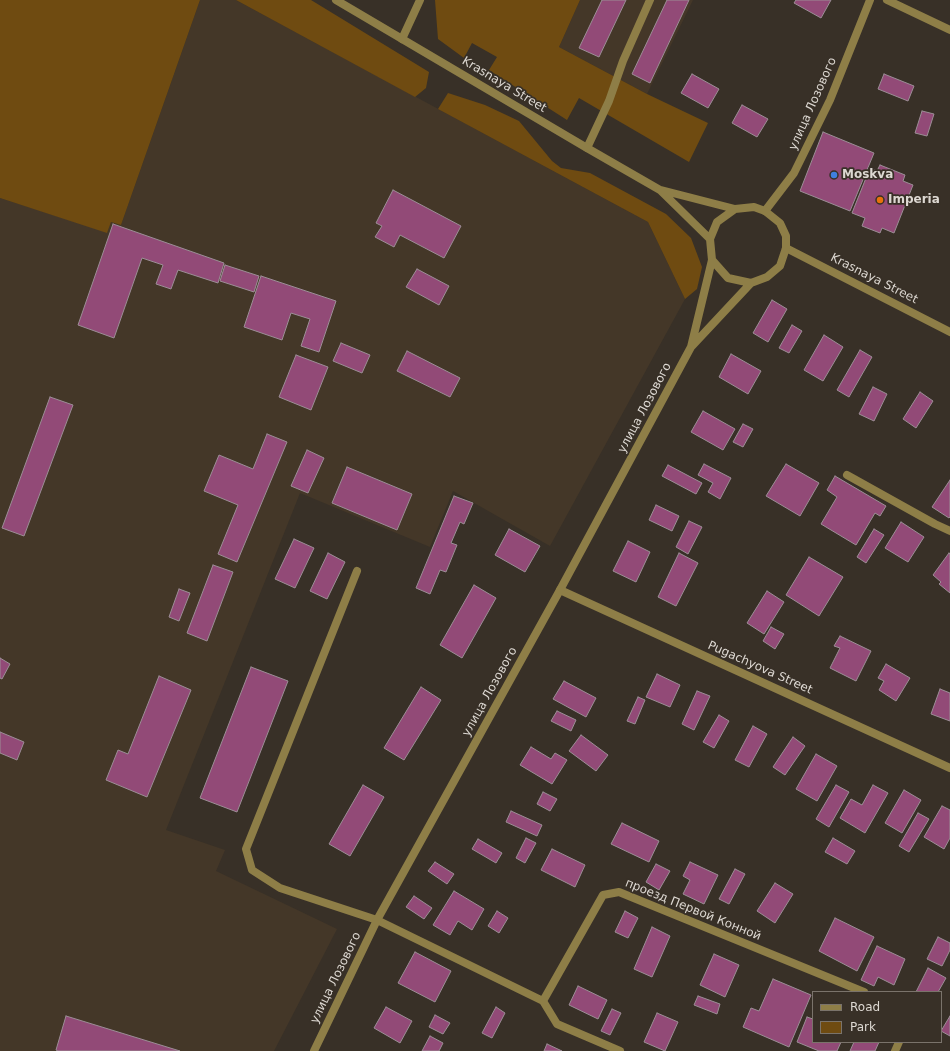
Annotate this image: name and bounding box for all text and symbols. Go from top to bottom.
street label: Krasnaya Street [459,54,549,116]
street label: улица Лозового [786,55,840,153]
place label: Moskva [842,168,893,182]
marker: Moskva [829,170,839,180]
place label: Imperia [888,193,940,207]
marker: Imperia [875,195,885,205]
street label: Krasnaya Street [828,251,920,307]
street label: улица Лозового [615,360,675,456]
street label: Pugachyova Street [705,638,815,698]
street label: улица Лозового [459,645,521,739]
street label: проезд Первой Конной [623,876,763,944]
street label: улица Лозового [308,930,364,1026]
legend [812,991,942,1043]
text: Road [850,1000,880,1014]
text: Park [850,1020,876,1034]

